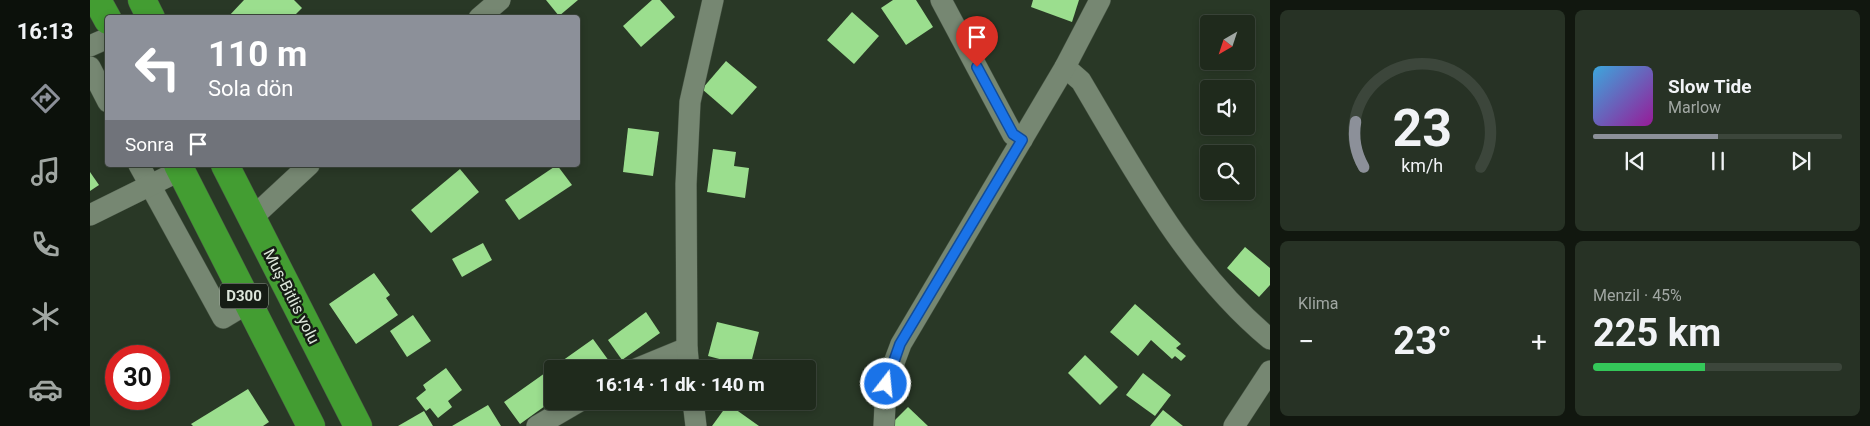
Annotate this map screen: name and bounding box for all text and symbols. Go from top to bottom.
north arrow [1200,15,1255,70]
map controls [1200,15,1255,200]
pin [956,16,998,67]
text: 16:13 [17,19,73,44]
icon: arrive [963,23,991,51]
text: 110 m [208,34,307,75]
icon: left [125,35,190,100]
text: Slow Tide [1668,75,1751,98]
text: Sola dön [208,76,294,101]
button: sound [1200,80,1255,135]
icon: directions [28,81,63,116]
text: 23 [1393,98,1452,159]
text: Marlow [1668,98,1721,117]
icon: arrive [184,130,212,158]
text: Sonra [125,133,174,156]
button: search [1200,145,1255,200]
icon: previous [1621,147,1649,175]
icon: pause [1704,147,1732,175]
icon: next [1787,147,1815,175]
icon: music [28,154,63,189]
text: km/h [1402,155,1443,176]
icon: phone [28,227,63,262]
street label: Muş-Bitlis yolu [260,246,324,347]
road number: D300 [220,284,268,308]
text: Menzil · 45% [1593,286,1682,305]
text: Klima [1298,294,1339,313]
icon: climate [28,299,63,334]
text: 225 km [1593,311,1721,355]
text: 23° [1393,319,1452,363]
text: − [1298,325,1314,358]
text: + [1531,325,1547,358]
speed limit sign: 30 [105,345,170,410]
position arrow [859,357,911,409]
icon: car [28,372,63,407]
text: 16:14 · 1 dk · 140 m [595,373,765,396]

